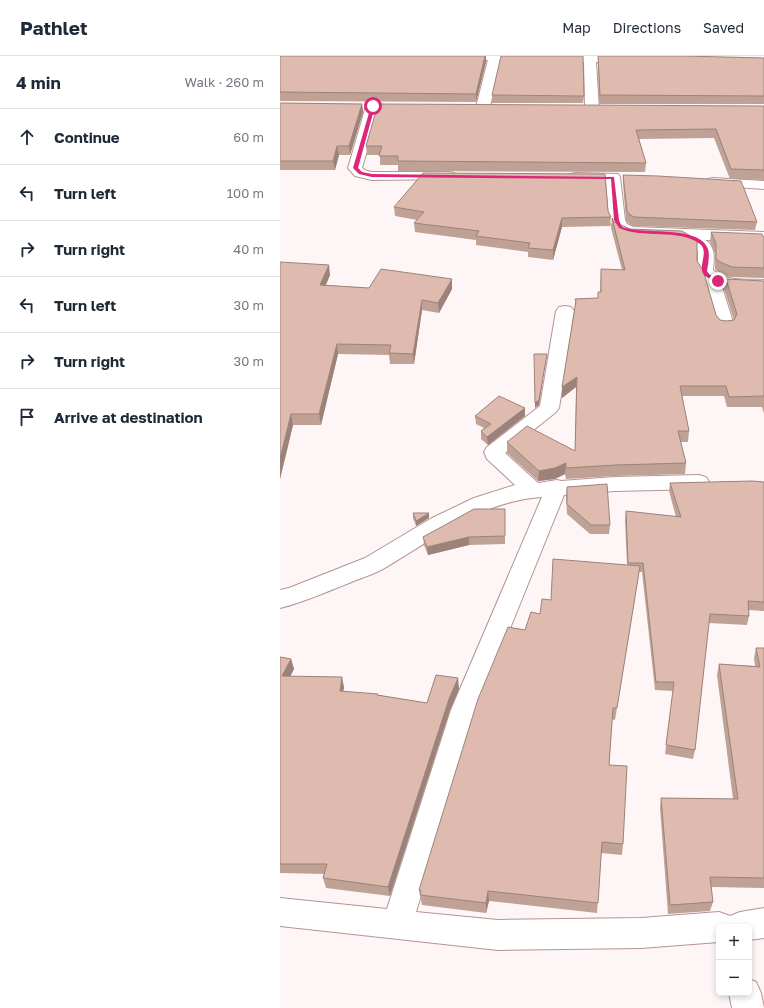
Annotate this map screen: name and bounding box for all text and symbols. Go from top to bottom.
text: Pathlet [20,16,88,39]
text: Map [562,19,591,36]
text: Directions [613,19,681,36]
text: Saved [703,19,744,36]
text: 4 min [16,72,61,93]
text: Walk · 260 m [185,74,264,90]
route start [364,97,382,115]
icon: ahead [16,126,38,148]
text: Continue [54,128,120,146]
text: 60 m [233,129,264,145]
icon: left [16,182,38,204]
text: Turn left [54,184,116,202]
text: 100 m [227,185,264,201]
icon: right [16,238,38,260]
text: Turn right [54,240,125,258]
text: 40 m [233,241,264,257]
route end [709,272,727,290]
icon: left [16,294,38,316]
text: Turn left [54,296,116,314]
text: 30 m [234,297,264,313]
icon: right [16,350,38,372]
text: Turn right [54,352,125,370]
text: 30 m [234,353,264,369]
icon: arrive [16,406,38,428]
text: Arrive at destination [54,408,203,426]
map controls [716,924,752,996]
button: + [716,924,752,960]
button: − [716,960,752,996]

